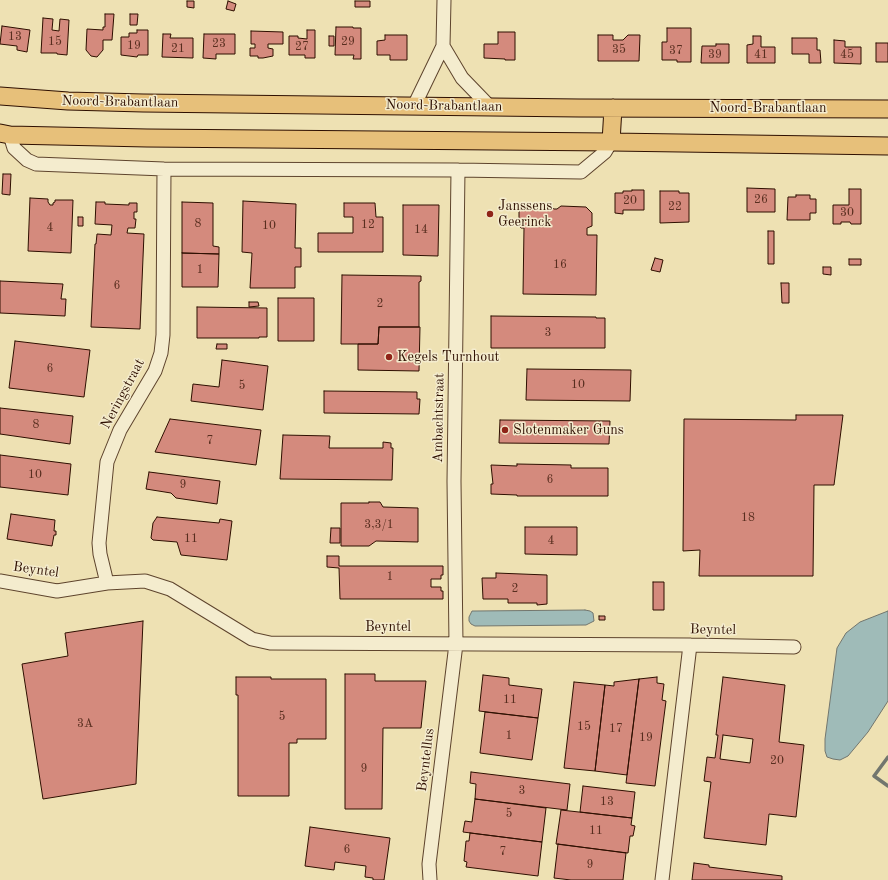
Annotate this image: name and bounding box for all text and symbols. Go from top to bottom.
house number: 13 [8,30,22,44]
house number: 15 [48,35,62,49]
house number: 29 [341,35,355,49]
house number: 23 [212,37,226,51]
house number: 19 [127,39,141,53]
house number: 27 [295,40,309,54]
house number: 21 [171,42,185,56]
house number: 35 [612,43,626,57]
house number: 37 [669,44,683,58]
house number: 39 [708,48,722,62]
house number: 41 [754,48,768,62]
house number: 45 [840,48,854,62]
street label: Noord-Brabantlaan [61,93,179,111]
street label: Noord-Brabantlaan [385,97,503,115]
street label: Noord-Brabantlaan [710,100,826,116]
house number: 26 [754,193,768,207]
house number: 20 [623,194,637,208]
place label: Janssens Geerinck [498,198,552,230]
house number: 22 [668,200,682,214]
house number: 30 [840,206,854,220]
marker: Janssens Geerinck [485,209,495,219]
house number: 8 [195,217,201,231]
house number: 12 [361,218,375,232]
house number: 10 [262,219,276,233]
house number: 4 [47,221,53,235]
house number: 14 [414,223,428,237]
house number: 16 [553,258,567,272]
house number: 1 [197,263,203,277]
house number: 6 [114,279,120,293]
house number: 2 [377,297,383,311]
house number: 3 [545,326,551,340]
place label: Kegels Turnhout [397,349,500,365]
marker: Kegels Turnhout [384,352,394,362]
street label: Neringstraat [97,356,149,432]
house number: 6 [47,362,53,376]
street label: Ambachtstraat [430,373,448,463]
house number: 10 [571,378,585,392]
house number: 5 [239,379,245,393]
house number: 8 [33,418,39,432]
place label: Slotenmaker Guns [513,422,624,438]
marker: Slotenmaker Guns [500,425,510,435]
house number: 7 [207,434,213,448]
house number: 10 [28,468,42,482]
house number: 6 [547,473,553,487]
house number: 9 [180,478,186,492]
house number: 18 [741,511,755,525]
house number: 3,3/1 [364,518,394,532]
house number: 11 [184,532,198,546]
house number: 4 [548,534,554,548]
street label: Beyntel [12,558,60,582]
house number: 1 [387,570,393,584]
house number: 2 [512,582,518,596]
street label: Beyntel [365,619,411,635]
street label: Beyntel [690,621,736,639]
house number: 11 [503,693,517,707]
house number: 5 [279,710,285,724]
house number: 3A [77,717,93,731]
house number: 15 [577,720,591,734]
house number: 17 [609,722,623,736]
street label: Beyntellus [414,727,438,793]
house number: 1 [506,729,512,743]
house number: 19 [639,731,653,745]
house number: 20 [770,754,784,768]
house number: 9 [361,762,367,776]
house number: 3 [519,784,525,798]
house number: 13 [600,795,614,809]
house number: 5 [506,807,512,821]
house number: 11 [589,824,603,838]
house number: 6 [344,843,350,857]
house number: 7 [500,845,506,859]
house number: 9 [587,858,593,872]

